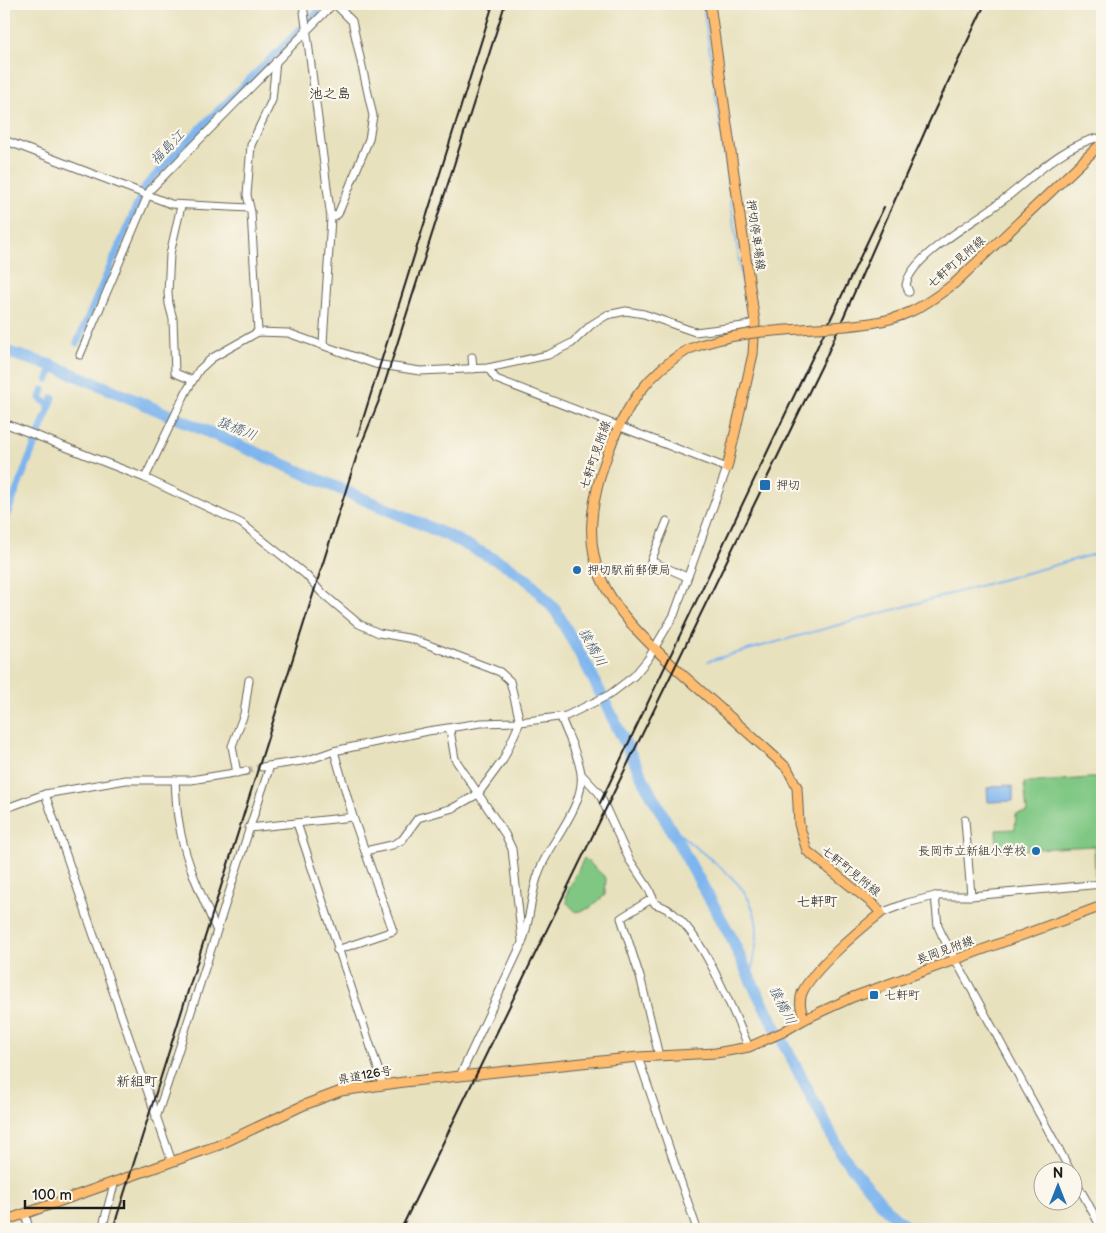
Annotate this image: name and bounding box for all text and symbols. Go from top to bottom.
district label: 池之島 [309,85,351,102]
water label: 福島江 [146,126,189,168]
street label: 押切停車場線 [743,198,768,272]
street label: 七軒町見附線 [924,233,988,292]
water label: 猿橋川 [214,412,259,444]
street label: 七軒町見附線 [577,419,614,492]
marker: 押切 [758,478,772,492]
place label: 押切 [776,478,800,493]
place label: 押切駅前郵便局 [587,563,671,578]
marker: 押切駅前郵便局 [571,564,583,576]
water label: 猿橋川 [575,625,610,670]
street label: 七軒町見附線 [818,843,883,900]
place label: 長岡市立新組小学校 [918,844,1026,859]
marker: 長岡市立新組小学校 [1030,845,1042,857]
district label: 七軒町 [796,893,838,910]
street label: 長岡見附線 [914,933,976,968]
water label: 猿橋川 [765,983,800,1028]
place label: 七軒町 [884,988,920,1003]
marker: 七軒町 [868,989,880,1001]
street label: 県道126号 [337,1063,394,1088]
district label: 新組町 [116,1073,158,1090]
north arrow [1034,1160,1084,1210]
text: N [1053,1165,1063,1182]
scale bar [25,1178,124,1210]
text: 100 m [32,1186,72,1205]

